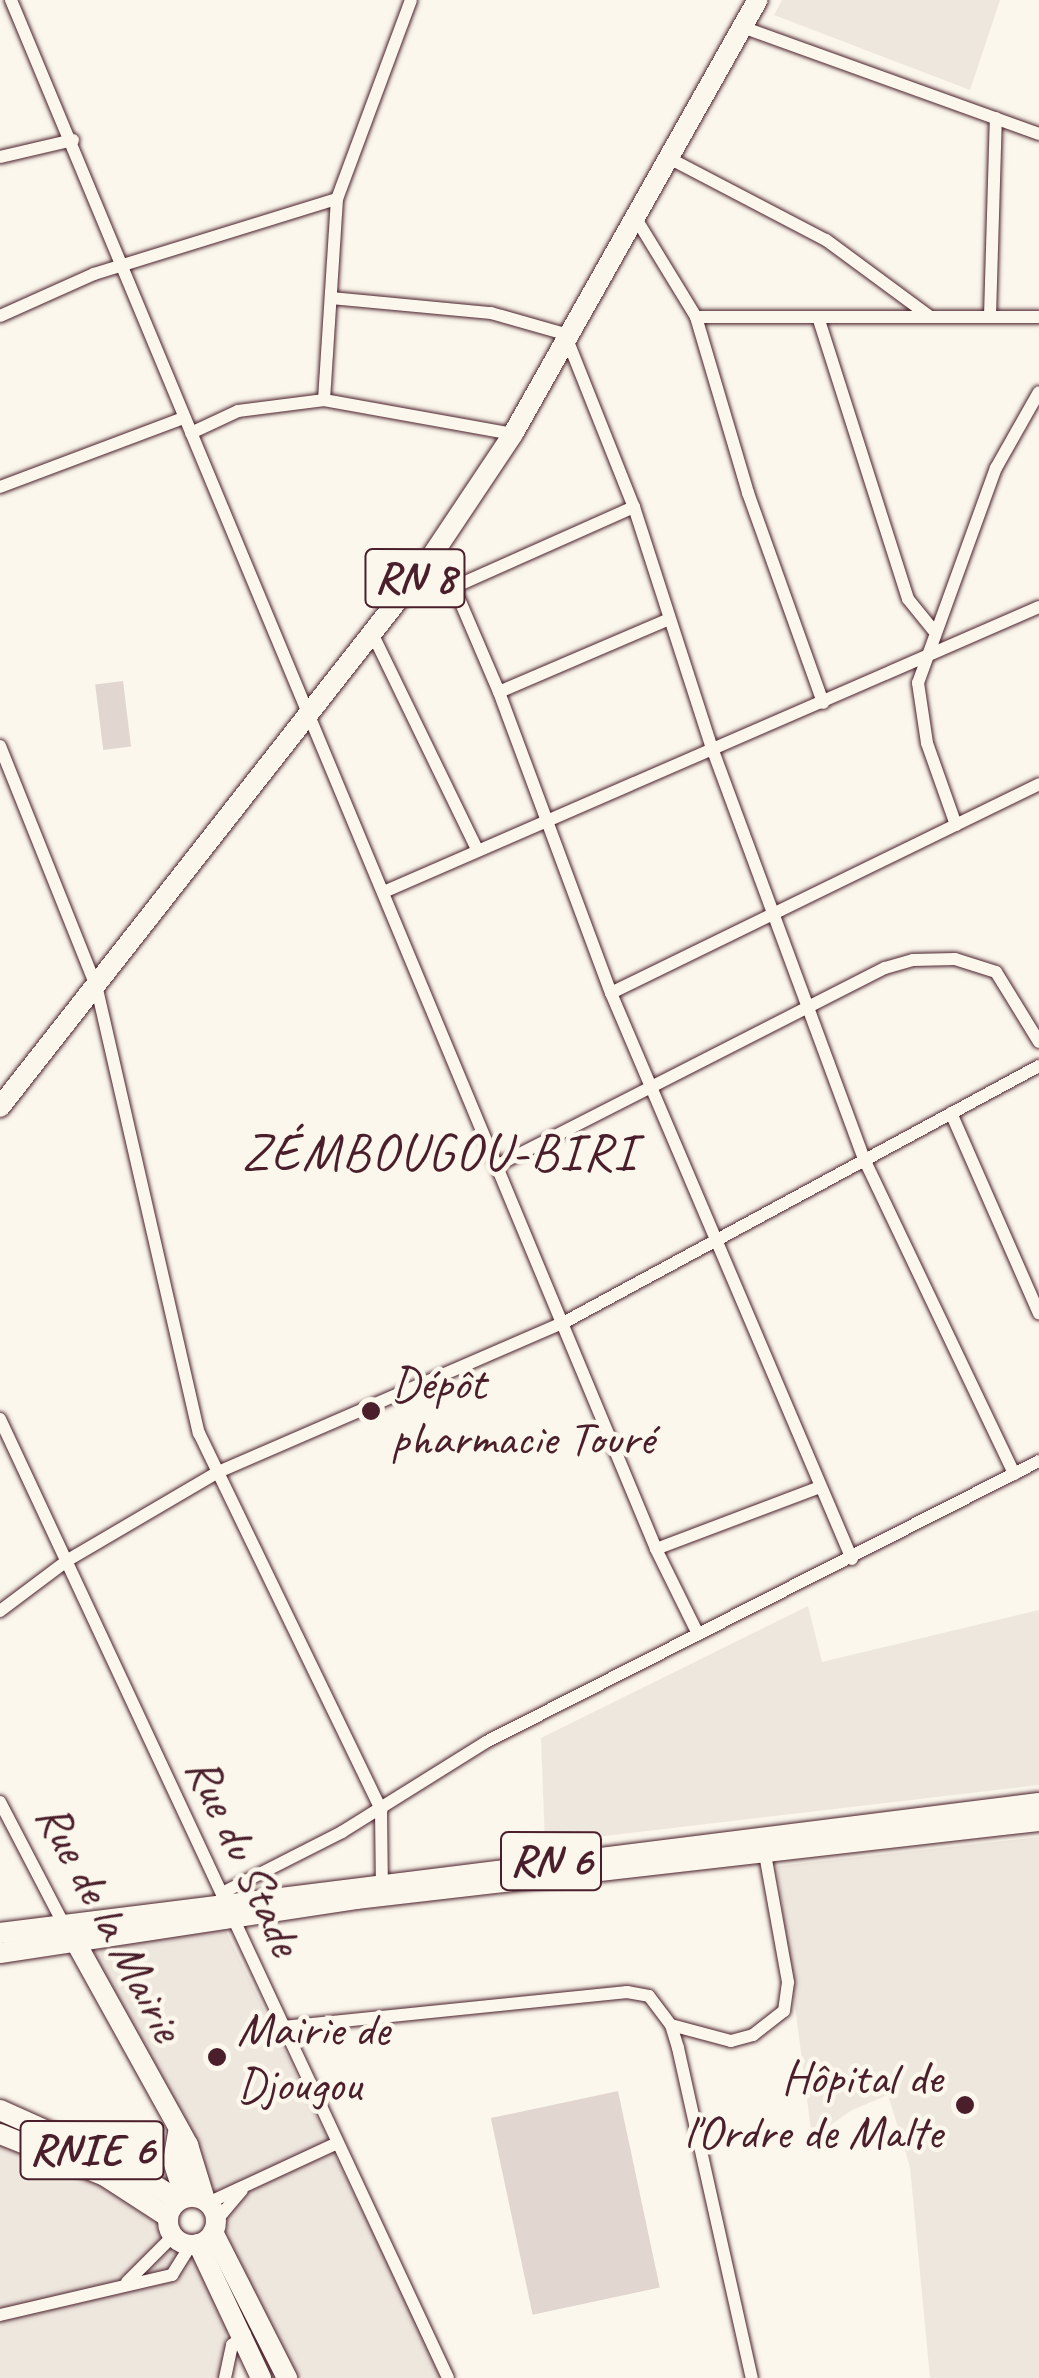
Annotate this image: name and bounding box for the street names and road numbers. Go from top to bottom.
road number: RN 8 [362,538,468,618]
street label: Rue du Stade [173,1747,315,1965]
street label: Rue de la Mairie [23,1793,197,2051]
road number: RN 6 [498,1821,604,1901]
road number: RNIE 6 [17,2110,167,2190]

